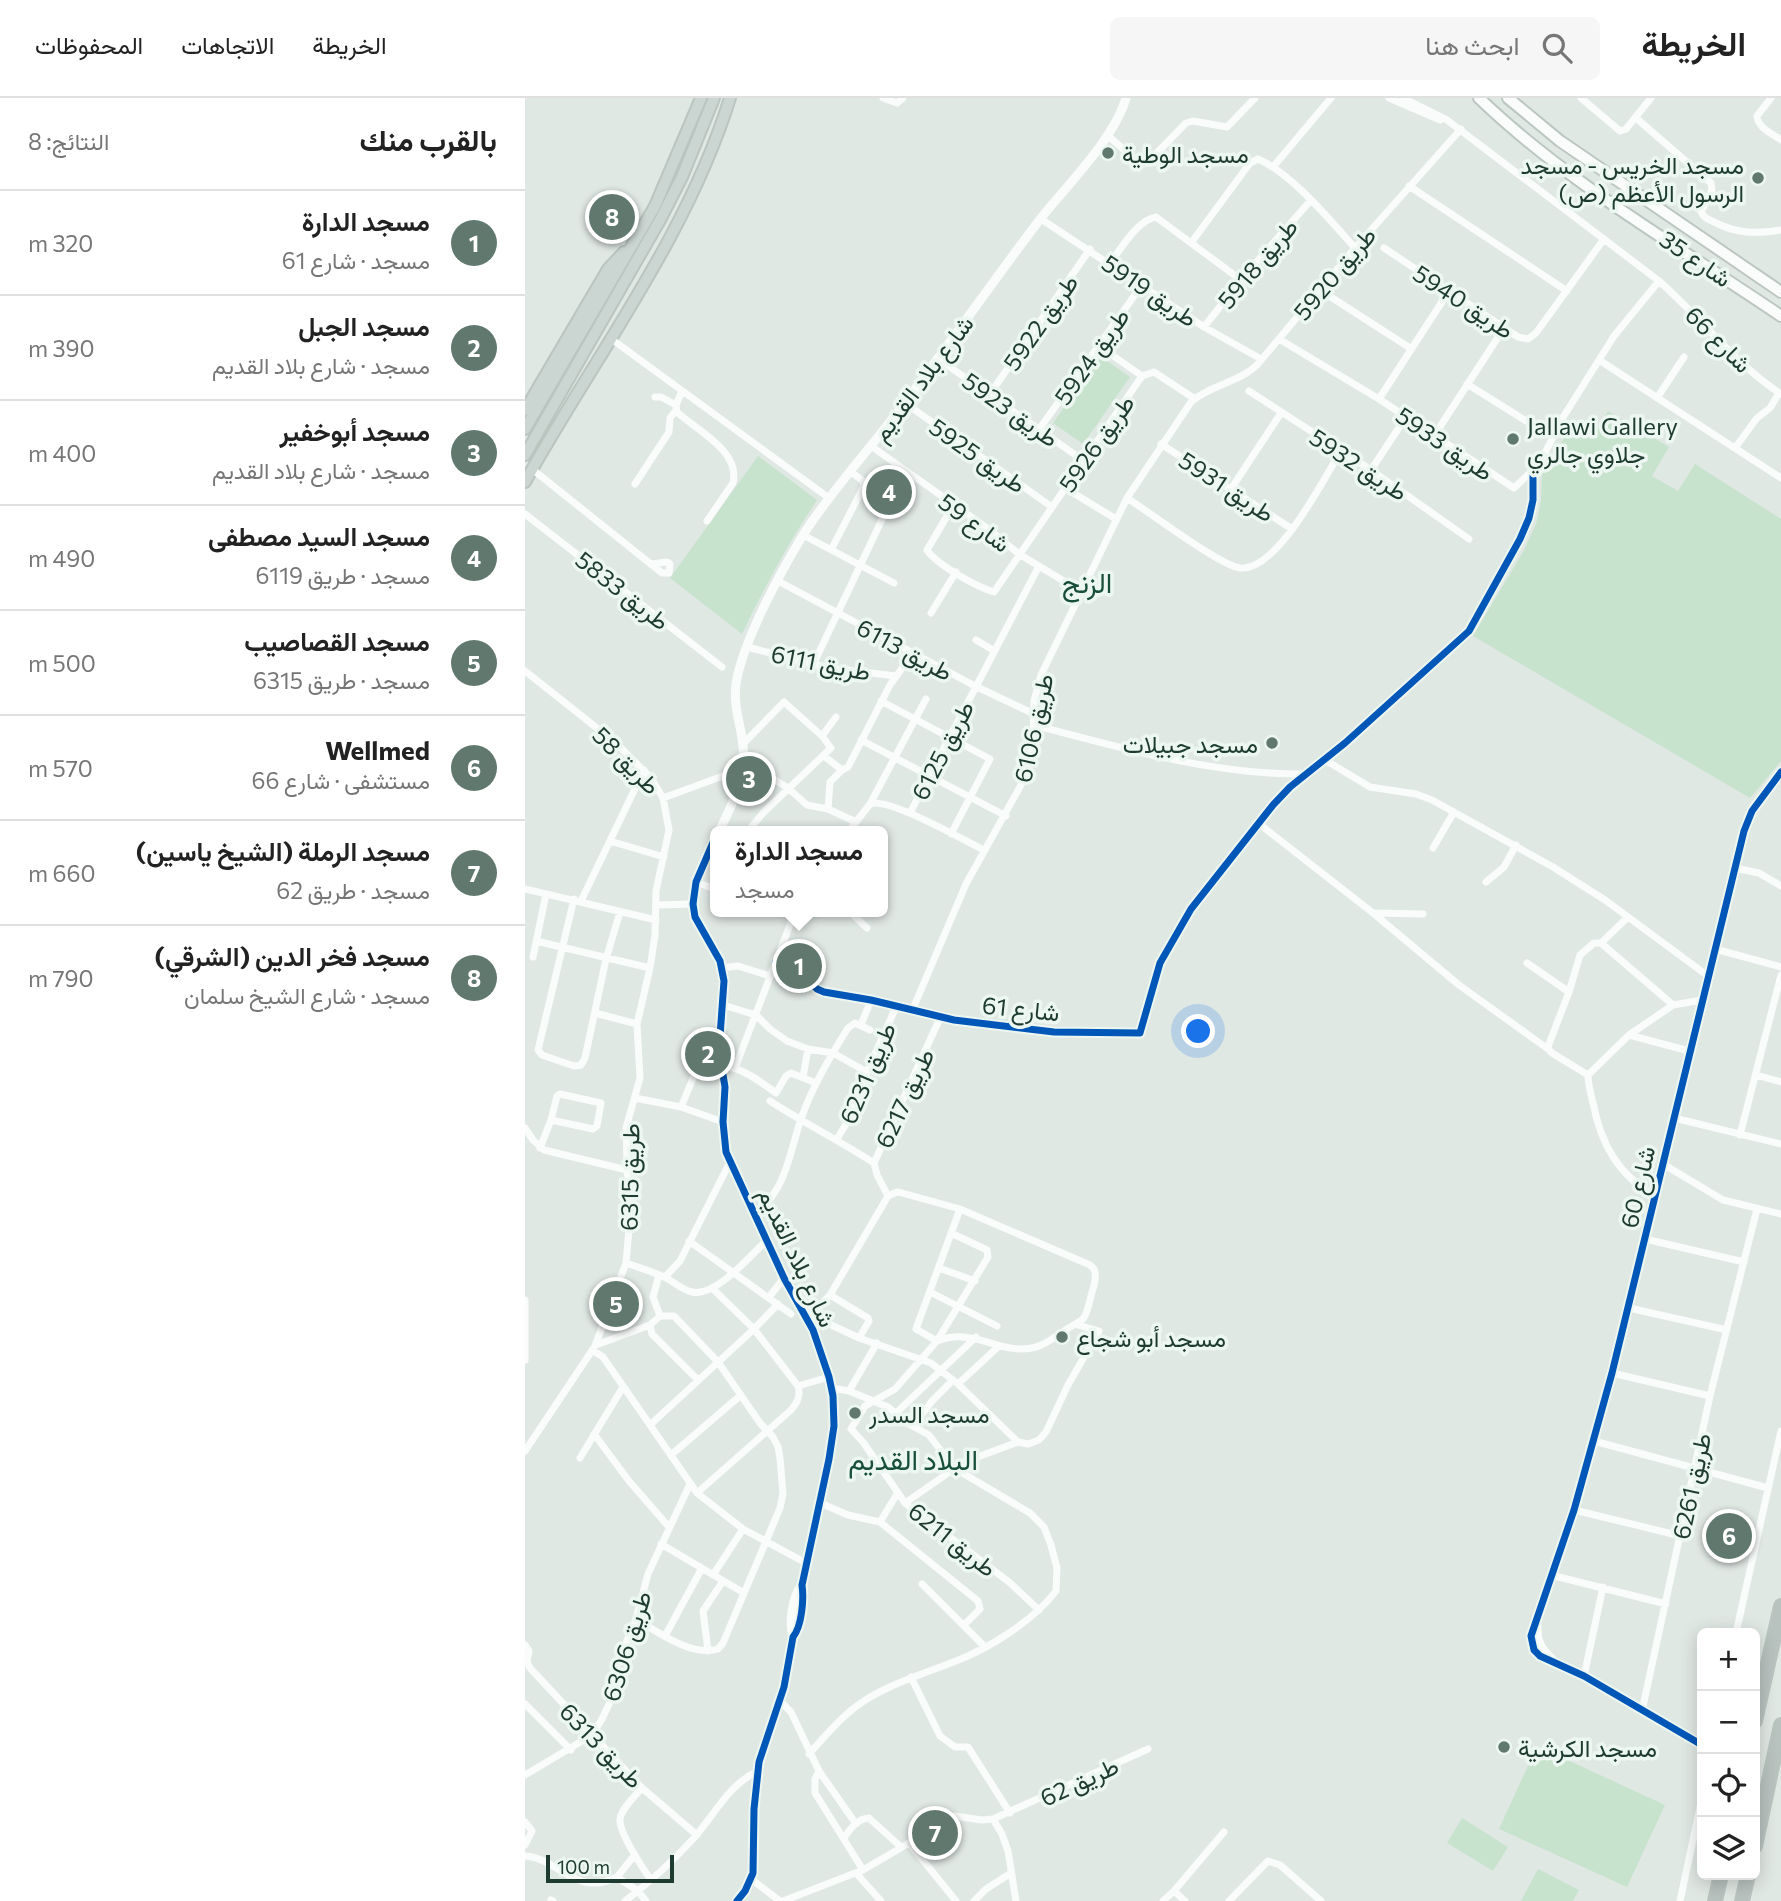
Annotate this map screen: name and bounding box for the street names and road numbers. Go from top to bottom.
street label: طريق 5918 [1211,212,1305,315]
street label: طريق 5920 [1287,221,1383,327]
street label: شارع 35 [1653,224,1737,295]
street label: طريق 5919 [1096,248,1203,334]
street label: طريق 5940 [1407,258,1520,346]
street label: طريق 5922 [996,268,1085,377]
street label: شارع 66 [1678,300,1758,380]
street label: طريق 5924 [1047,302,1136,411]
street label: شارع بلاد القديم [865,309,981,449]
street label: طريق 5923 [956,365,1065,454]
street label: طريق 5926 [1052,389,1142,498]
street label: طريق 5933 [1390,400,1499,488]
street label: طريق 5925 [923,411,1032,500]
street label: طريق 5932 [1304,422,1413,508]
street label: طريق 5931 [1173,445,1280,529]
street label: شارع 59 [932,486,1016,560]
street label: طريق 5833 [569,544,676,637]
street label: طريق 6113 [851,612,958,688]
street label: طريق 6111 [768,638,873,688]
street label: طريق 6106 [1007,671,1061,785]
street label: طريق 6125 [905,696,981,805]
street label: طريق 58 [586,720,667,801]
street label: شارع 61 [981,990,1061,1029]
street label: طريق 6231 [833,1018,903,1129]
street label: طريق 6217 [868,1044,941,1153]
street label: طريق 6315 [614,1123,646,1231]
street label: شارع 60 [1614,1143,1663,1231]
street label: شارع بلاد القديم [750,1183,843,1333]
street label: طريق 6261 [1666,1430,1718,1542]
street label: طريق 6211 [902,1496,1003,1584]
street label: طريق 6306 [595,1587,658,1705]
street label: طريق 6313 [553,1696,650,1795]
street label: طريق 62 [1035,1750,1124,1814]

